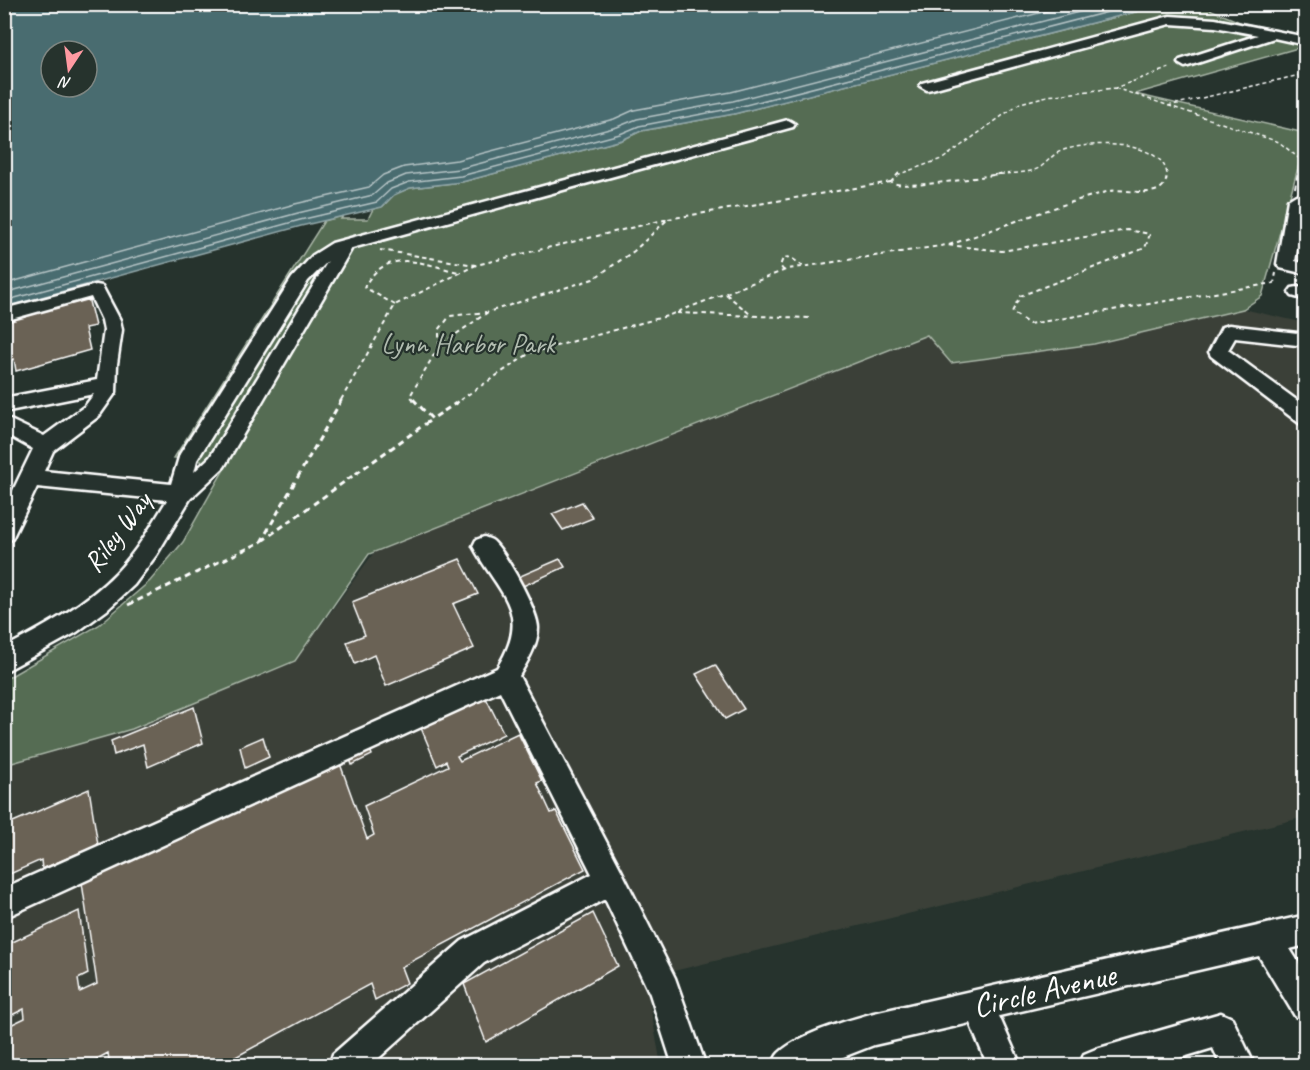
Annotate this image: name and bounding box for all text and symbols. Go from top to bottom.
north arrow [39,39,99,99]
text: N [56,71,73,93]
park label: Lynn Harbor Park [381,326,557,361]
street label: Riley Way [75,483,160,579]
street label: Circle Avenue [968,953,1122,1027]

